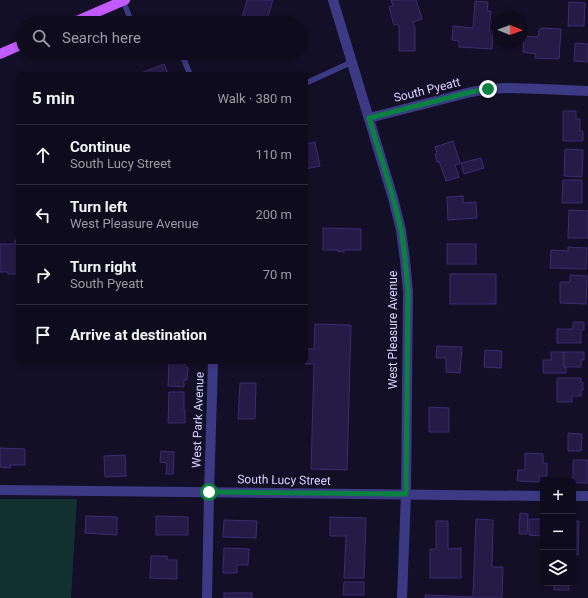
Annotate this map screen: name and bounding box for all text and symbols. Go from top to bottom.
north arrow [492,12,528,48]
search box [16,16,308,60]
icon: search [30,27,52,49]
text: Search here [62,29,141,47]
street label: South Pyeatt [392,75,462,105]
route end [479,80,497,98]
text: 5 min [32,88,75,108]
text: Walk · 380 m [217,91,292,106]
text: Continue [70,138,131,156]
icon: ahead [32,144,54,166]
text: 110 m [255,147,292,162]
text: South Lucy Street [70,156,171,171]
text: Turn left [70,198,127,216]
icon: left [32,204,54,226]
text: 200 m [255,207,292,222]
text: West Pleasure Avenue [70,216,199,231]
text: Turn right [70,258,136,276]
icon: right [32,264,54,286]
text: 70 m [263,267,292,282]
street label: West Pleasure Avenue [386,271,400,389]
text: South Pyeatt [70,276,144,291]
icon: arrive [32,324,54,346]
text: Arrive at destination [70,326,207,344]
street label: West Park Avenue [189,372,207,468]
street label: South Lucy Street [237,472,331,488]
map controls [540,478,576,586]
button: + [540,478,576,514]
route start [200,483,218,501]
button: − [540,514,576,550]
button: layers [540,550,576,586]

